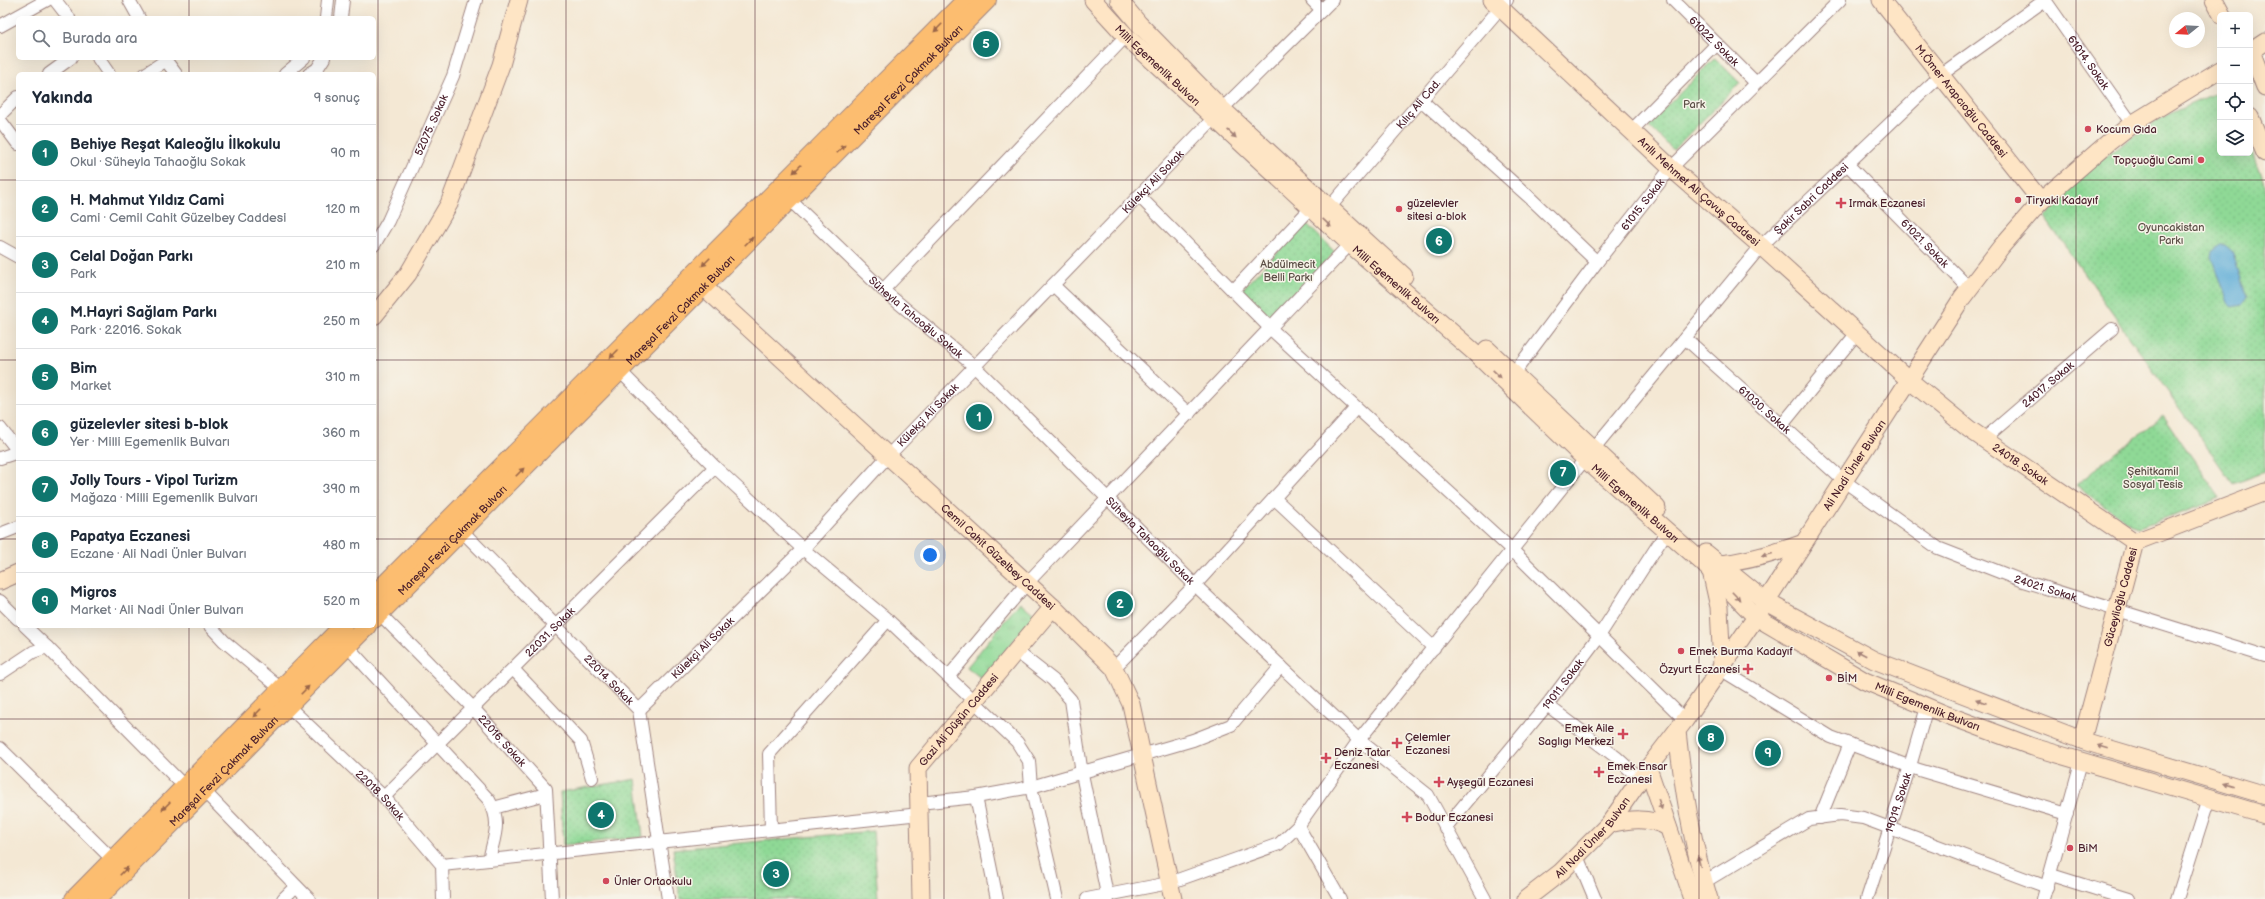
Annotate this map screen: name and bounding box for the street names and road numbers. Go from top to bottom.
street label: 61022. Sokak [1686,14,1742,69]
street label: Mareşal Fevzi Çakmak Bulvarı [851,22,966,138]
street label: Milli Egemenlik Bulvarı [1112,22,1203,109]
street label: 61014. Sokak [2065,33,2112,93]
street label: M.Ömer Arapcıoğlu Caddesi [1912,42,2010,160]
street label: Kılıç Ali Cad. [1394,77,1443,132]
street label: 52075. Sokak [412,92,451,158]
street label: Arıllı Mehmet Ali Çavuş Caddesi [1635,135,1762,249]
street label: Külekçi Ali Sokak [1120,147,1187,216]
street label: Şakir Sabri Caddesi [1771,160,1851,237]
street label: 61015. Sokak [1618,176,1668,233]
street label: 61021. Sokak [1898,217,1952,271]
street label: Milli Egemenlik Bulvarı [1349,243,1443,326]
street label: Mareşal Fevzi Çakmak Bulvarı [623,253,738,368]
street label: Süheyla Tahaoğlu Sokak [866,274,966,361]
street label: 24017. Sokak [2020,359,2077,410]
street label: Külekçi Ali Sokak [895,380,962,450]
street label: 61030. Sokak [1736,383,1793,437]
street label: Ali Nadi Ünler Bulvarı [1821,418,1889,513]
street label: 24018. Sokak [1990,441,2051,488]
street label: Milli Egemenlik Bulvarı [1588,462,1681,546]
street label: Mareşal Fevzi Çakmak Bulvarı [395,483,510,598]
street label: Süheyla Tahaoğlu Sokak [1103,494,1197,588]
street label: Cemil Cahit Güzelbey Caddesi [938,501,1058,613]
street label: Güceylioğlu Caddesi [2101,546,2140,648]
street label: 24021. Sokak [2012,572,2079,604]
street label: 22031. Sokak [522,604,578,660]
street label: Külekçi Ali Sokak [669,614,737,682]
street label: 22014. Sokak [581,652,637,708]
street label: 19011. Sokak [1540,656,1587,712]
street label: Gazi Ali Düşün Caddesi [916,671,1001,769]
street label: Milli Egemenlik Bulvarı [1873,680,1982,734]
street label: 22016. Sokak [475,712,529,770]
street label: Mareşal Fevzi Çakmak Bulvarı [167,714,281,829]
street label: 22018. Sokak [353,767,407,823]
street label: 19019. Sokak [1883,771,1915,835]
street label: Ali Nadi Ünler Bulvarı [1553,795,1633,881]

